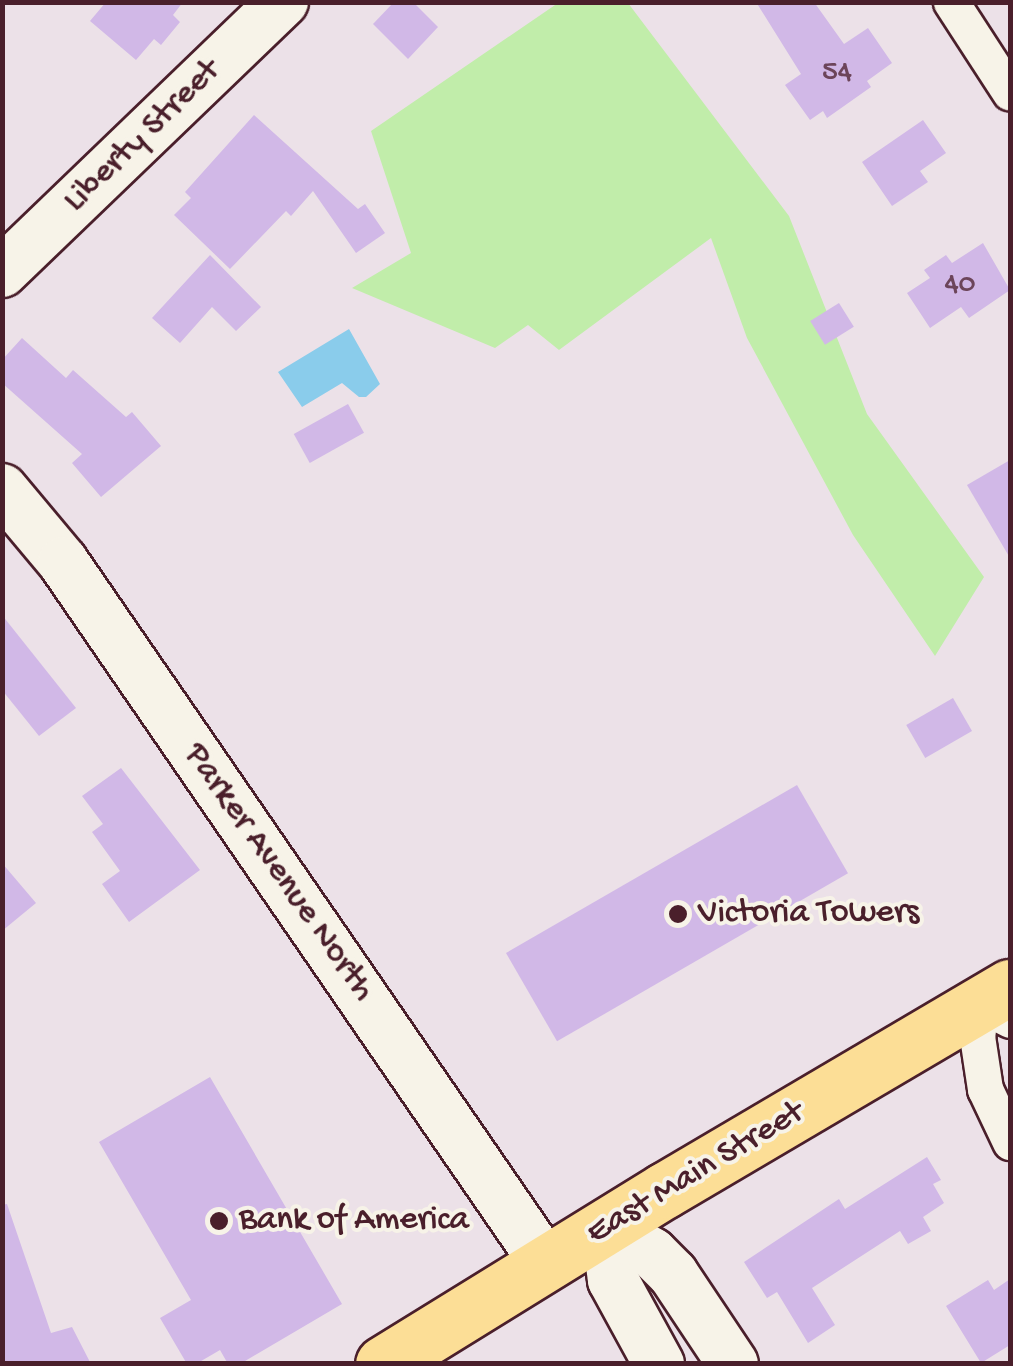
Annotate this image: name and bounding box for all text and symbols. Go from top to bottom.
street label: Liberty Street [56,52,230,222]
house number: 54 [822,56,852,92]
house number: 40 [944,268,976,304]
street label: Parker Avenue North [173,736,383,1010]
place label: Victoria Towers [698,893,919,935]
marker: Victoria Towers [667,903,689,925]
street label: East Main Street [580,1093,812,1255]
place label: Bank of America [239,1200,469,1242]
marker: Bank of America [208,1210,230,1232]

